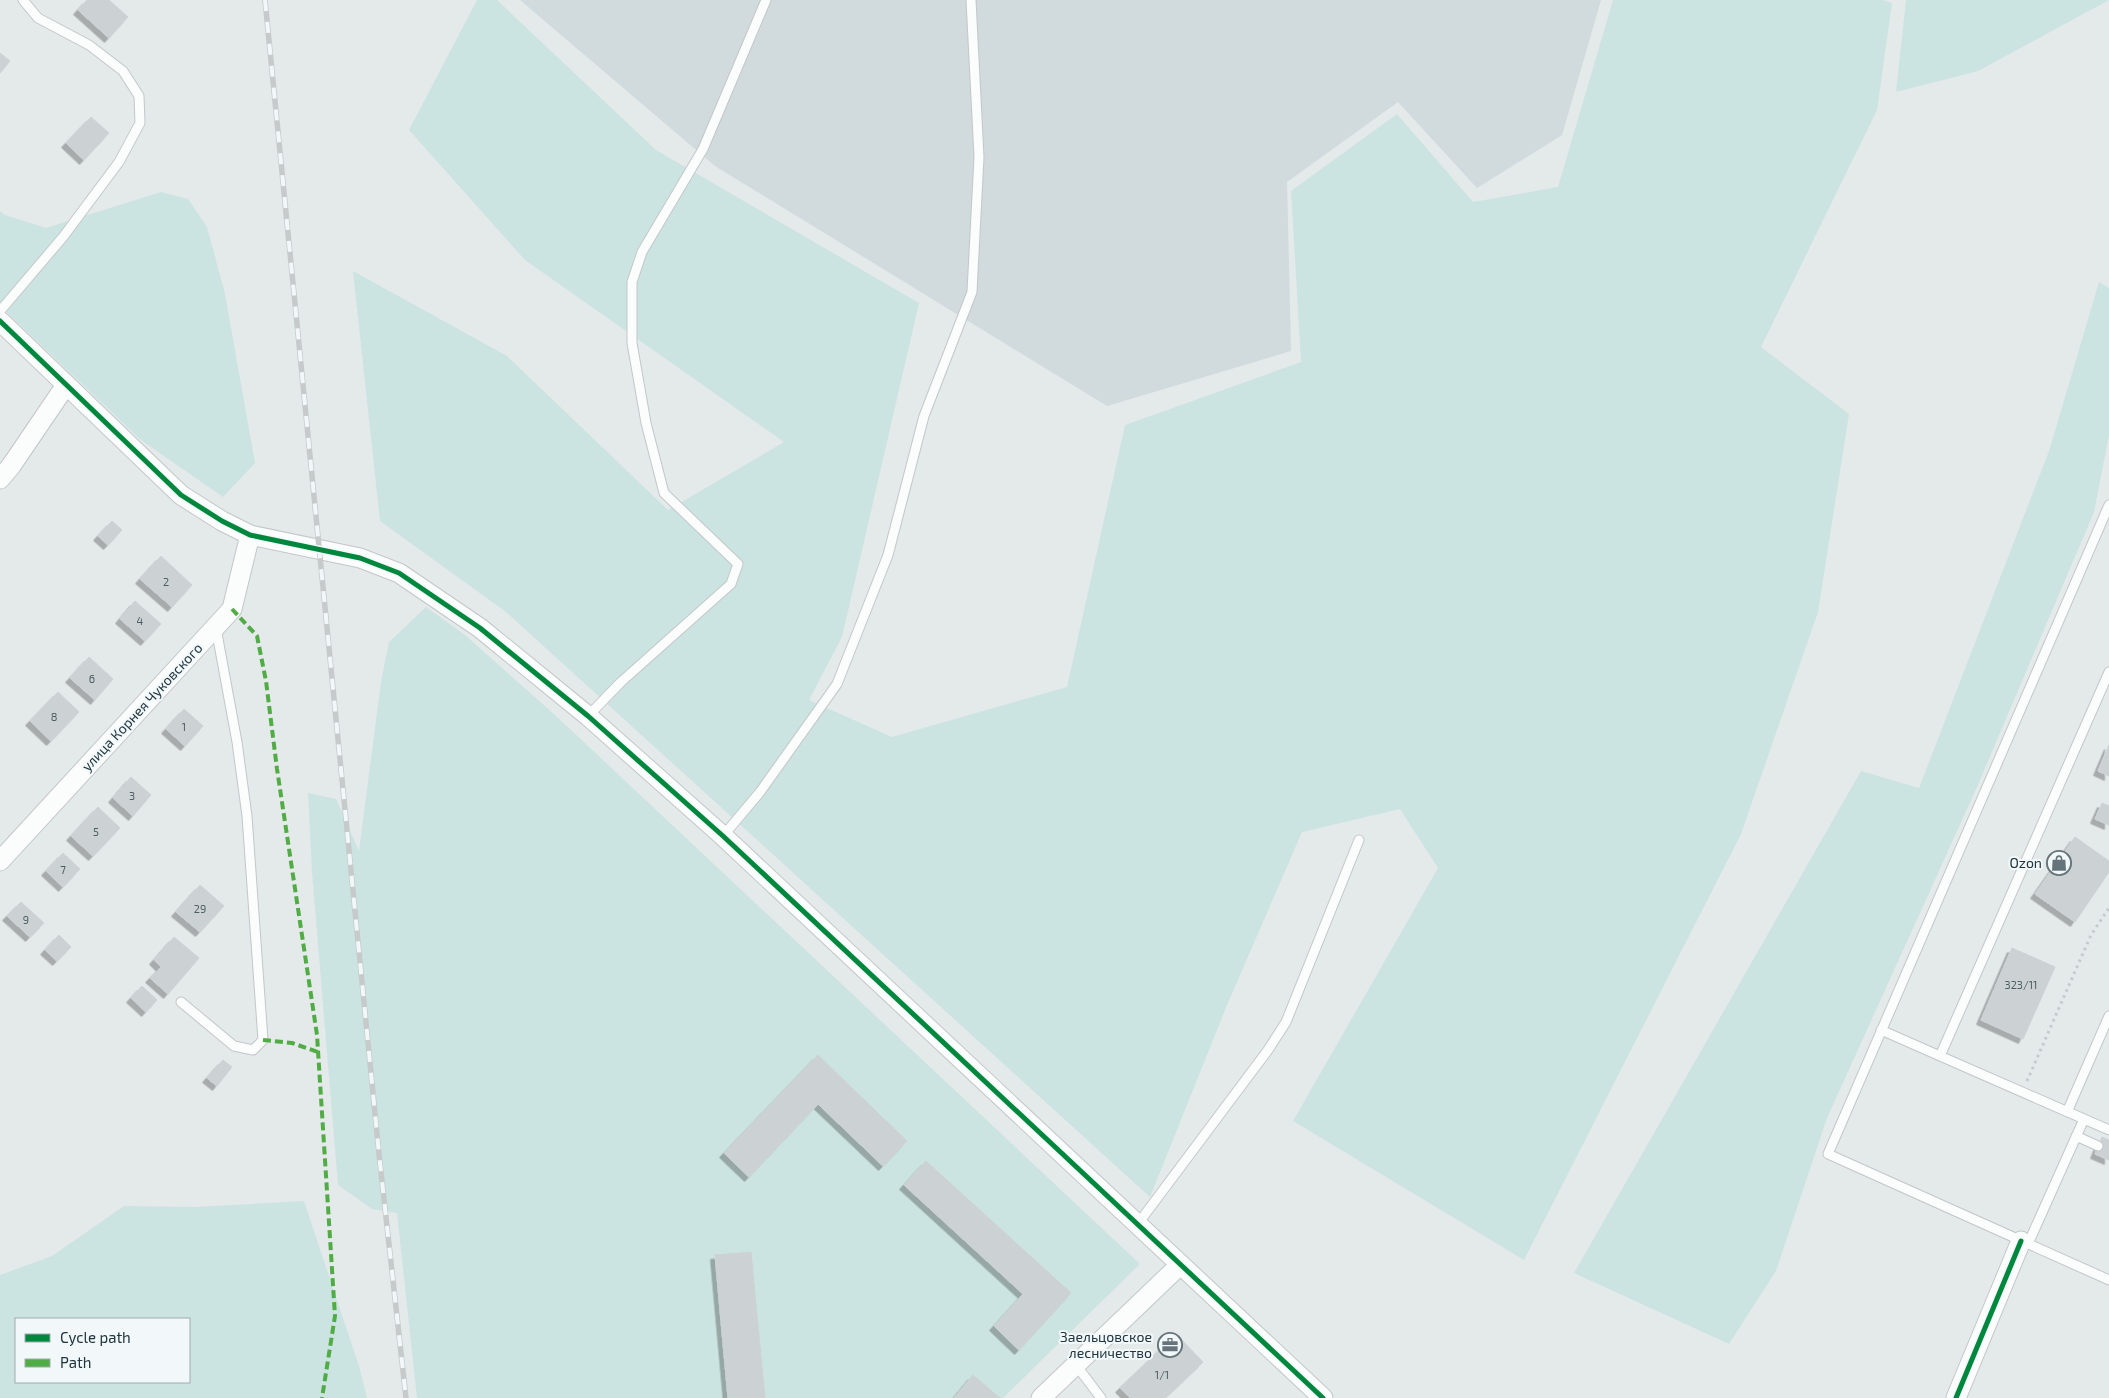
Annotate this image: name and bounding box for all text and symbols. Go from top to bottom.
house number: 2 [163,575,169,588]
house number: 4 [137,614,144,627]
street label: улица Корнея Чуковского [78,639,206,774]
house number: 6 [89,672,95,685]
house number: 8 [51,710,57,723]
house number: 1 [182,720,186,733]
house number: 3 [129,789,135,802]
house number: 5 [93,825,99,838]
shop icon: Ozon [2046,850,2072,876]
place label: Ozon [2009,854,2042,871]
house number: 7 [60,863,66,876]
house number: 29 [194,902,206,915]
house number: 9 [23,913,29,926]
house number: 323/11 [2005,978,2037,991]
legend [15,1318,190,1383]
text: Cycle path [60,1328,131,1346]
place label: Заельцовское лесничество [1060,1328,1152,1361]
office icon: Заельцовское лесничество [1157,1332,1183,1358]
text: Path [60,1353,91,1371]
house number: 1/1 [1155,1368,1169,1381]

